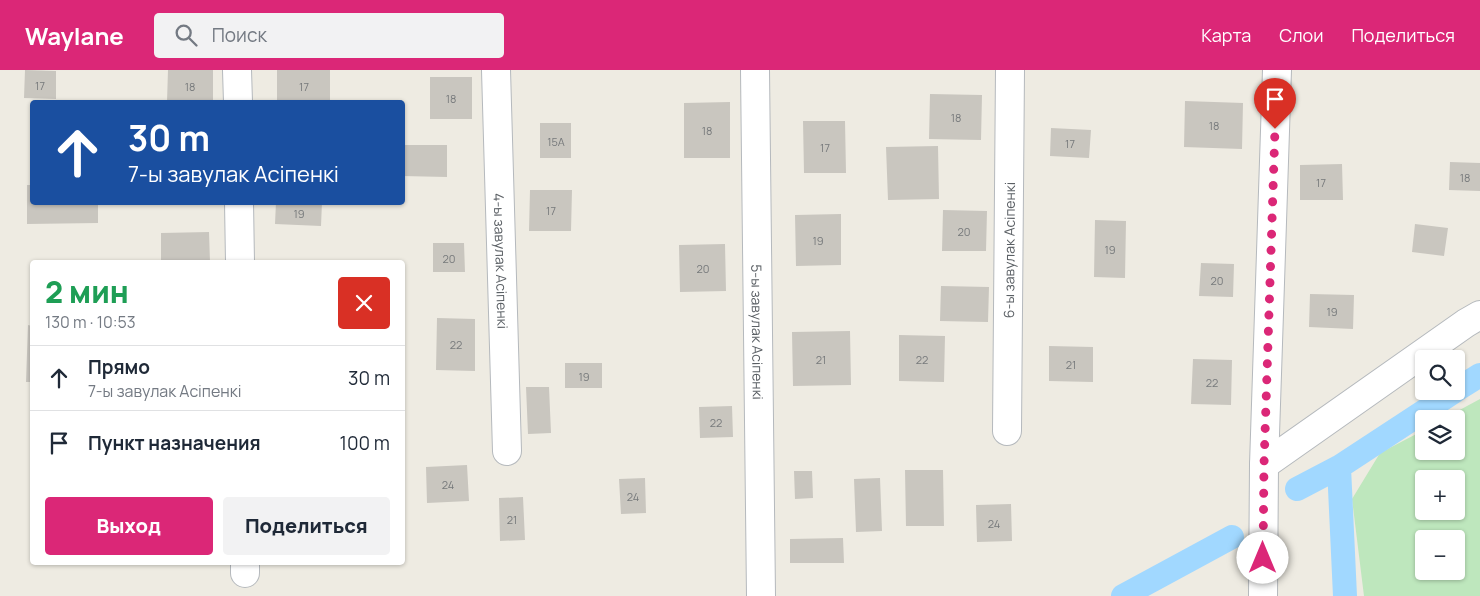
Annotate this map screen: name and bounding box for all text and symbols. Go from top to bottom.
search box [154,13,504,58]
text: Waylane [25,19,124,52]
icon: search [172,21,200,49]
text: Поиск [212,22,267,48]
text: Карта [1201,23,1251,47]
text: Слои [1279,23,1323,47]
text: Поделиться [1351,23,1455,47]
house number: 17 [35,78,45,93]
pin [1254,78,1296,129]
house number: 18 [185,79,195,94]
house number: 17 [299,79,309,94]
icon: arrive [1261,85,1289,113]
house number: 18 [446,91,456,106]
house number: 18 [951,110,961,125]
text: 30 m [128,114,210,162]
house number: 18 [1209,118,1219,133]
icon: ahead [45,120,110,185]
house number: 18 [702,123,712,138]
house number: 15А [547,134,565,149]
house number: 17 [1065,136,1075,151]
house number: 17 [820,140,830,155]
text: 7-ы завулак Асіпенкі [128,159,339,189]
house number: 18 [1460,170,1470,185]
house number: 17 [1316,175,1326,190]
street label: 6-ы завулак Асіпенкі [998,182,1019,318]
street label: 4-ы завулак Асіпенкі [490,193,513,329]
house number: 17 [546,203,556,218]
house number: 19 [293,206,305,221]
house number: 20 [958,224,970,239]
house number: 19 [812,233,824,248]
house number: 19 [1104,242,1116,257]
house number: 20 [443,251,455,266]
house number: 20 [697,261,709,276]
street label: 5-ы завулак Асіпенкі [748,264,768,400]
text: 2 мин [45,271,129,312]
house number: 20 [1211,273,1223,288]
button: close [338,277,390,329]
house number: 19 [1326,304,1338,319]
text: 130 m · 10:53 [45,311,136,333]
house number: 22 [450,337,462,352]
map controls [1415,350,1465,580]
button: search [1415,350,1465,400]
house number: 21 [816,352,826,367]
house number: 22 [916,352,928,367]
text: Прямо [88,354,150,380]
house number: 21 [1066,357,1076,372]
icon: ahead [45,364,73,392]
text: 30 m [348,365,390,391]
house number: 19 [578,369,590,384]
house number: 22 [1206,375,1218,390]
text: 7-ы завулак Асіпенкі [88,380,241,402]
button: layers [1415,410,1465,460]
house number: 22 [710,415,722,430]
icon: arrive [45,429,73,457]
text: Пункт назначения [88,430,261,456]
text: 100 m [339,430,390,456]
button: + [1415,470,1465,520]
house number: 24 [442,477,454,492]
house number: 24 [627,489,639,504]
button: Выход [45,497,213,555]
button: Поделиться [223,497,390,555]
house number: 21 [507,512,517,527]
house number: 24 [988,516,1000,531]
button: − [1415,530,1465,580]
position arrow [1236,531,1288,583]

